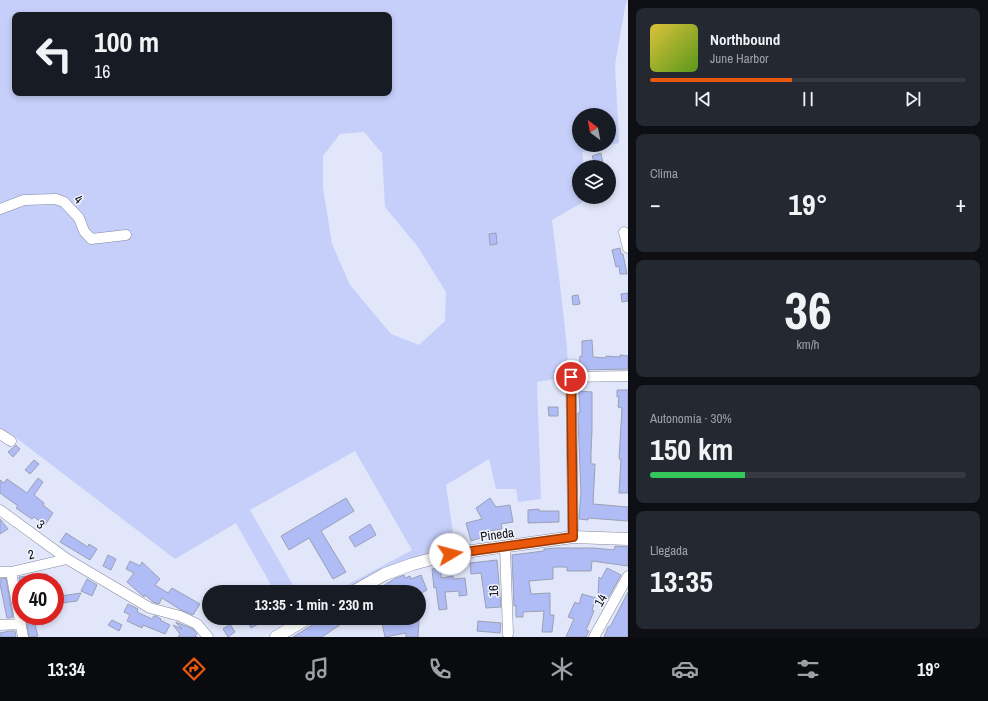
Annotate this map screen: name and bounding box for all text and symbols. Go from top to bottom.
text: 100 m [94,23,159,61]
icon: left [28,28,80,80]
text: Northbound [710,29,780,50]
text: June Harbor [710,50,769,67]
text: 16 [94,59,110,84]
icon: previous [692,88,714,110]
icon: pause [797,88,819,110]
icon: next [902,88,924,110]
north arrow [572,108,616,152]
map controls [572,108,616,204]
button: layers [572,160,616,204]
text: Clima [650,165,678,182]
text: 19° [788,184,828,224]
text: − [650,189,661,219]
text: + [955,189,966,219]
street label: 4 [70,191,87,207]
text: 36 [784,275,832,345]
text: km/h [796,336,820,353]
pin [554,360,588,394]
icon: arrive [560,366,582,388]
text: Autonomía · 30% [650,410,732,427]
text: 150 km [650,429,733,469]
street label: 3 [33,516,48,533]
street label: Pineda [479,524,515,545]
position arrow [429,533,471,575]
text: Llegada [650,542,688,559]
street label: 2 [26,546,36,563]
text: 13:35 [650,561,713,601]
speed limit sign: 40 [12,573,64,625]
street label: 16 [485,585,502,597]
street label: 14 [590,591,611,610]
text: 13:35 · 1 min · 230 m [255,594,373,615]
icon: directions [180,655,208,683]
icon: music [303,655,331,683]
icon: phone [426,655,454,683]
icon: climate [548,655,576,683]
icon: car [671,655,699,683]
icon: filters [794,655,822,683]
text: 13:34 [47,657,85,682]
text: 19° [917,657,941,682]

